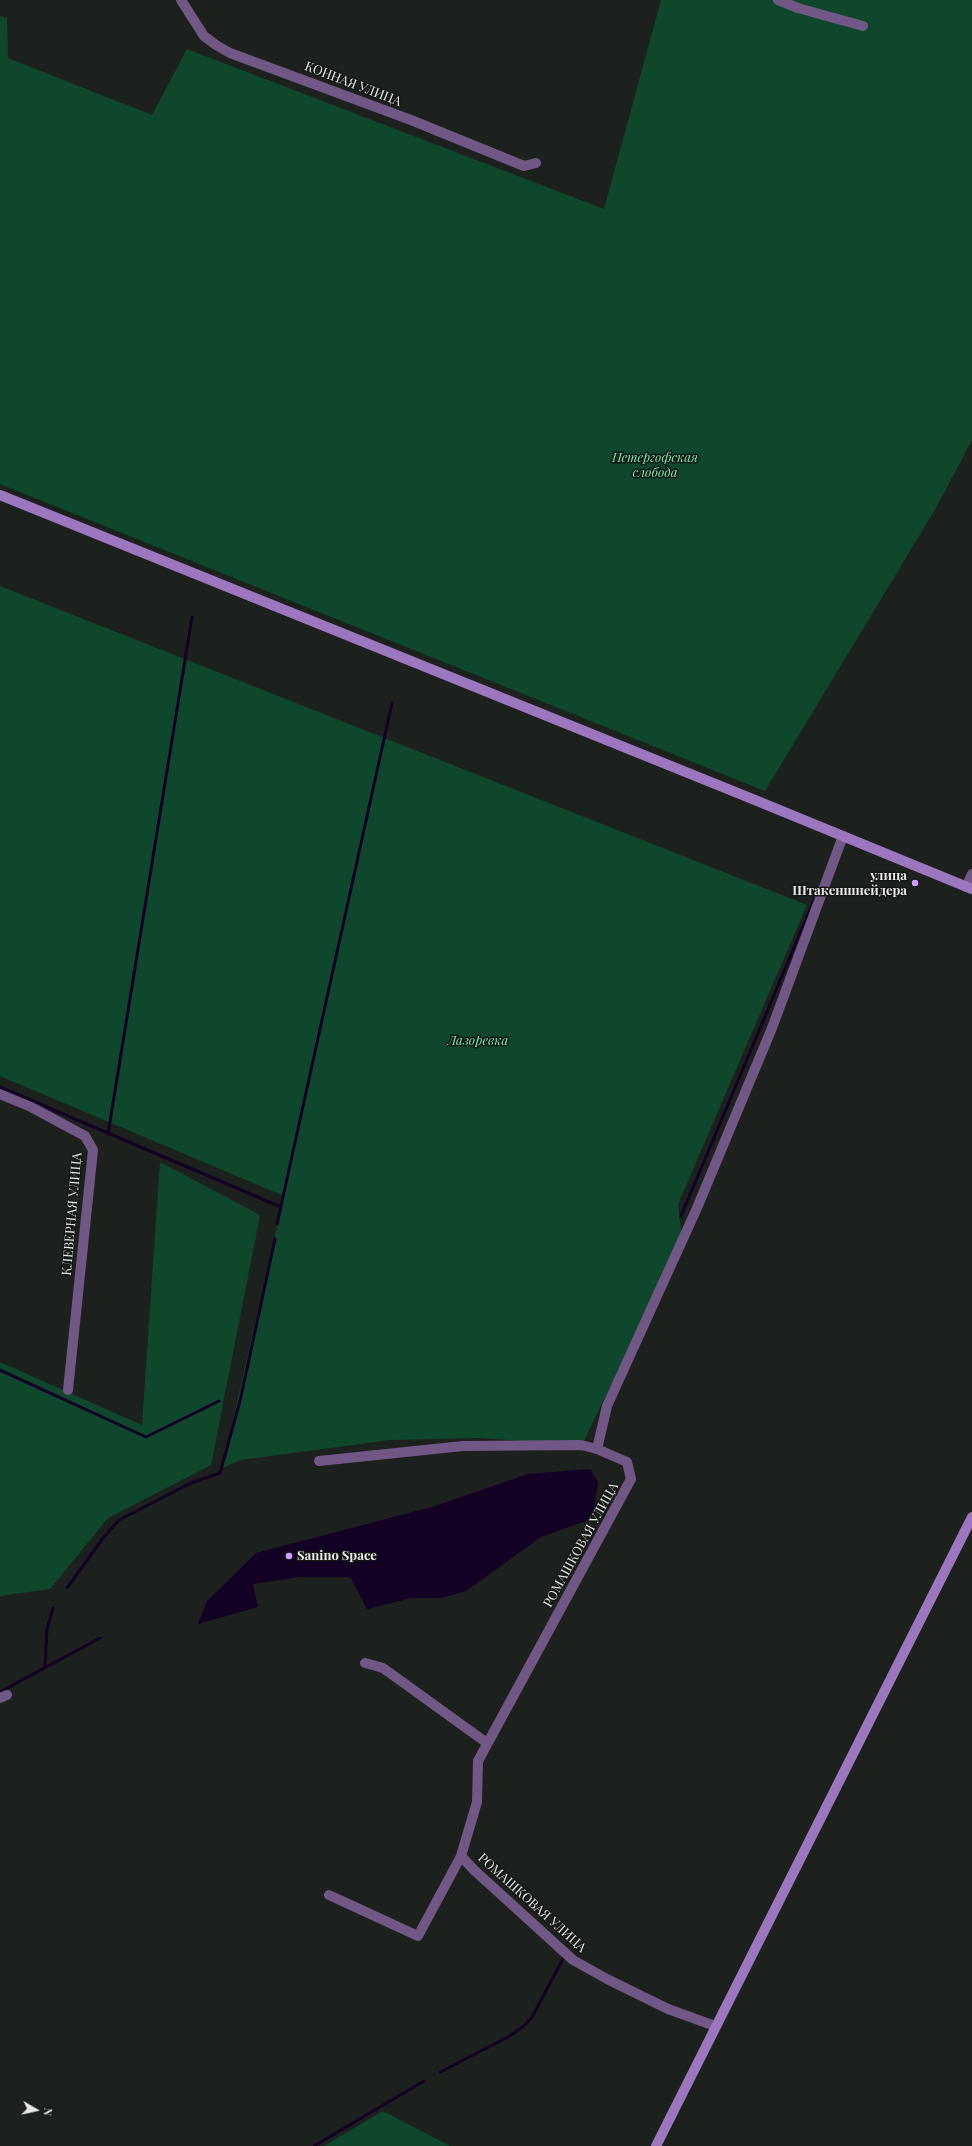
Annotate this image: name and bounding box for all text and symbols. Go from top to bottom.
street label: КОННАЯ УЛИЦА [302,58,404,110]
park label: Петергофская слобода [612,450,698,481]
place label: улица Штакеншнейдера [792,868,907,899]
marker: улица Штакеншнейдера [910,878,920,888]
park label: Лазоревка [448,1033,508,1049]
street label: КЛЕВЕРНАЯ УЛИЦА [59,1152,85,1276]
street label: РОМАШКОВАЯ УЛИЦА [540,1480,622,1610]
place label: Sanino Space [297,1548,377,1564]
marker: Sanino Space [284,1551,294,1561]
street label: РОМАШКОВАЯ УЛИЦА [475,1850,589,1956]
north arrow [16,2090,56,2130]
text: N [40,2107,56,2117]

